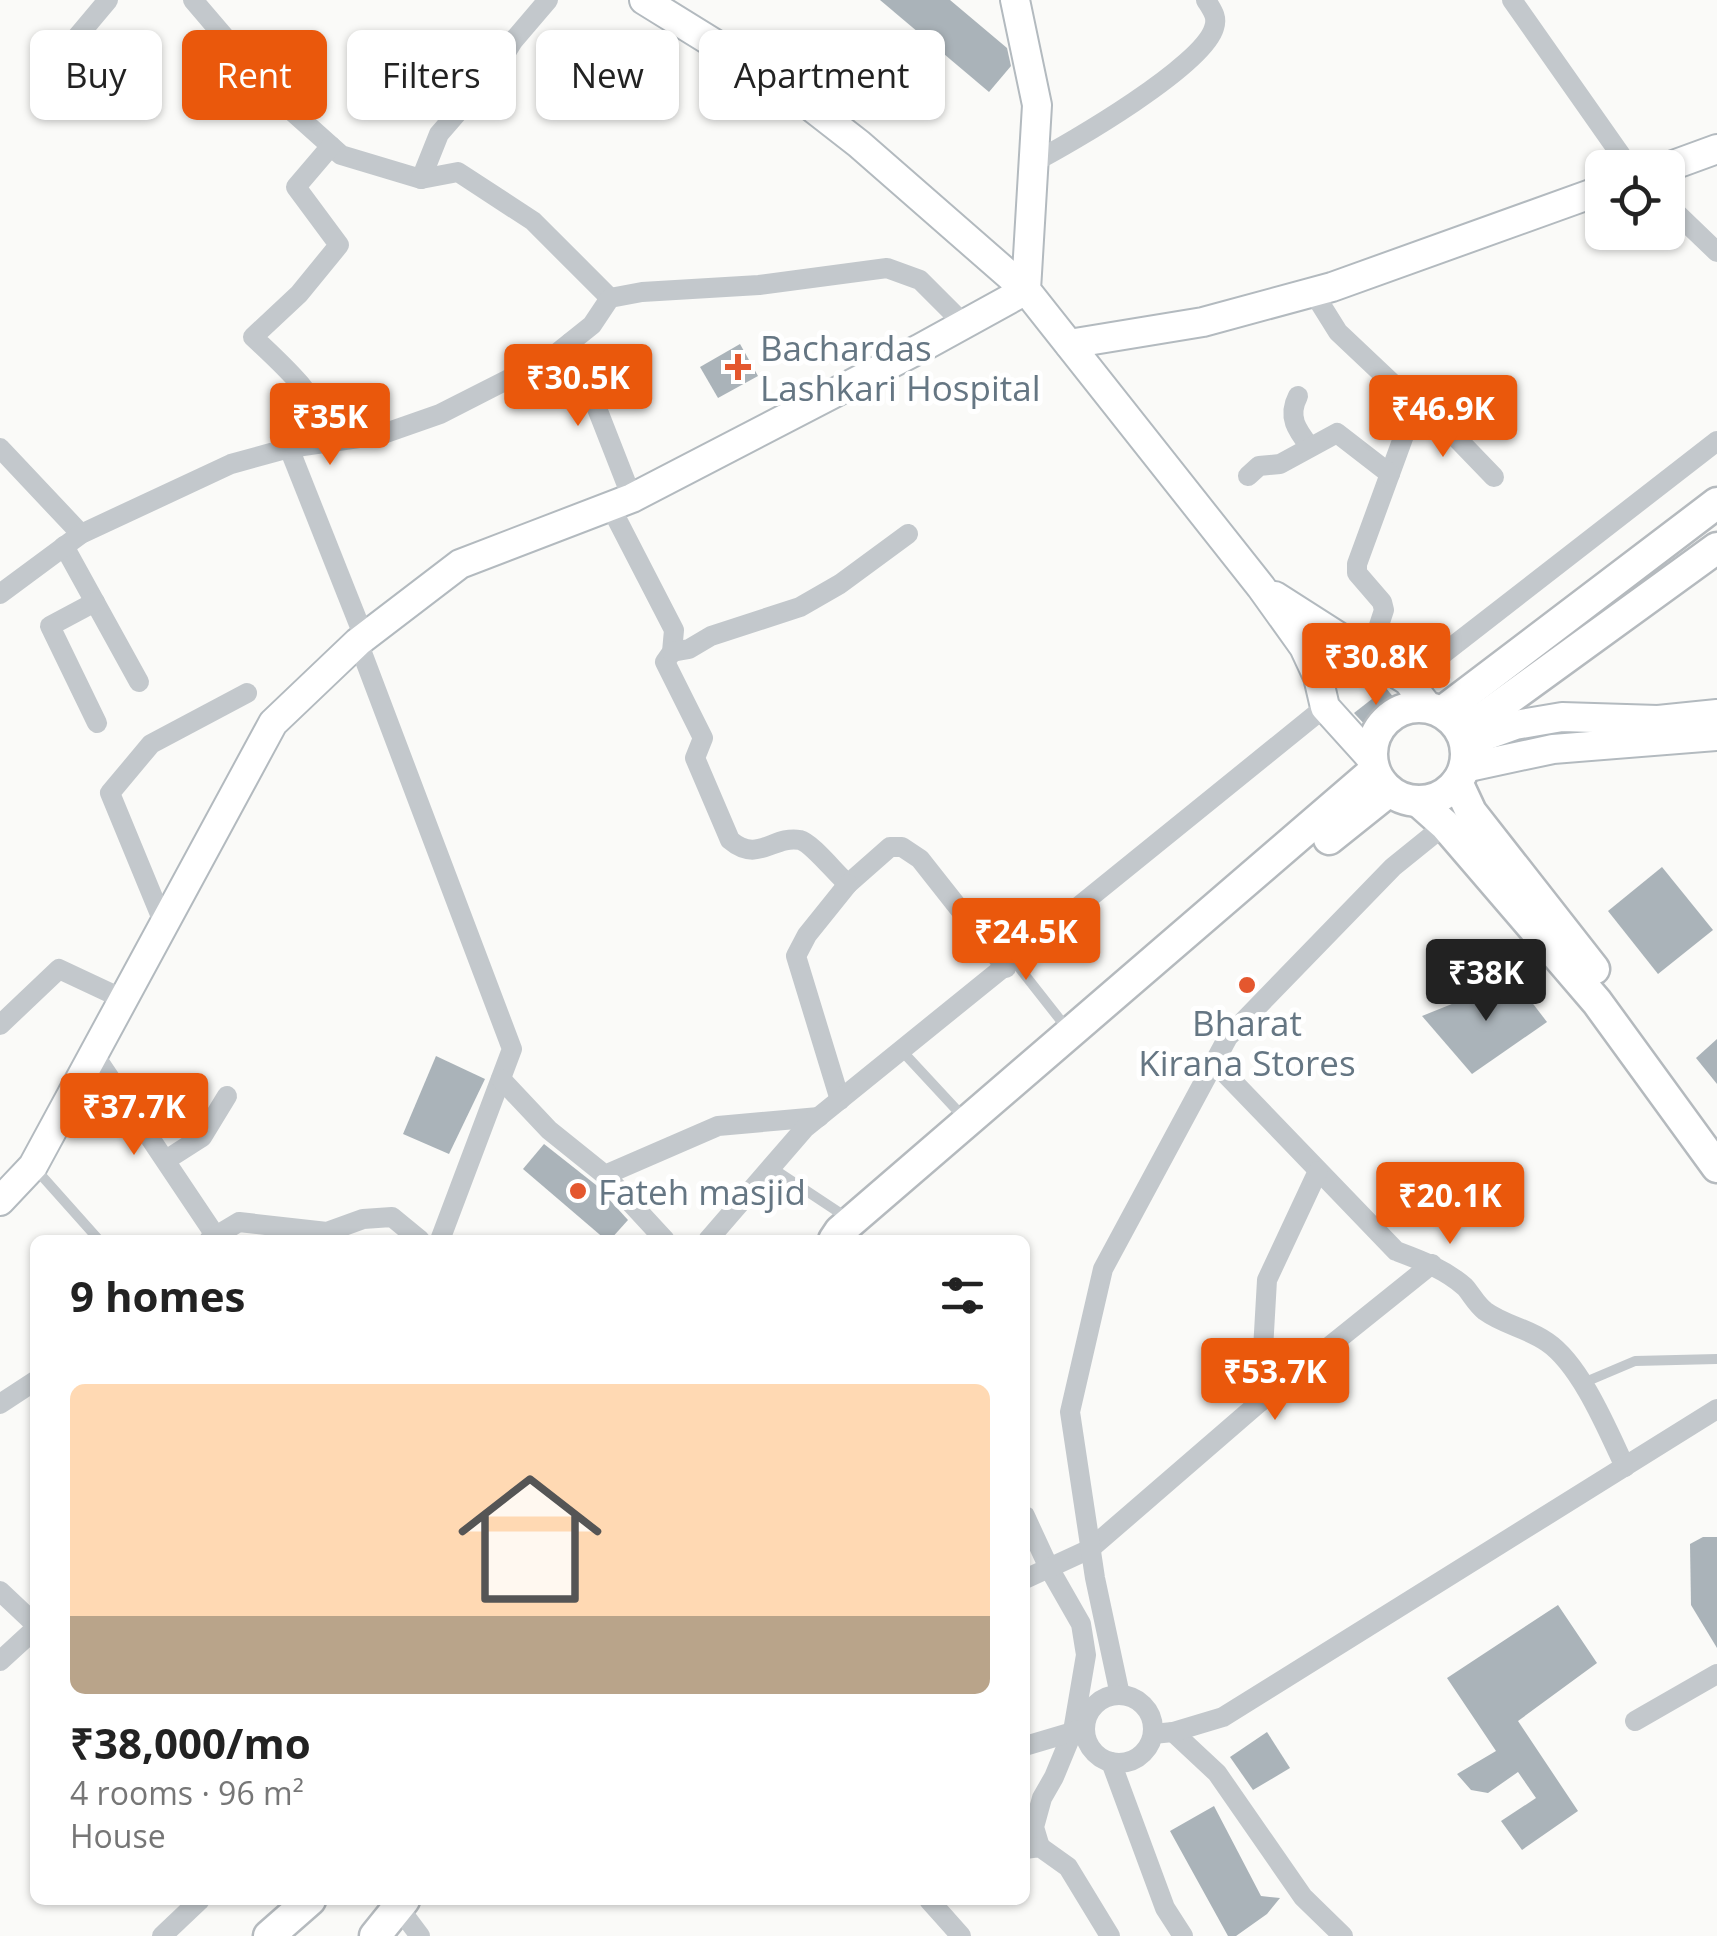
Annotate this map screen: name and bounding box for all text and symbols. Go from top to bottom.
chip: Buy [30,30,162,120]
chip: Rent [182,30,327,120]
chip: Filters [347,30,516,120]
chip: New [536,30,679,120]
chip: Apartment [699,30,945,120]
map controls [1585,150,1685,250]
button: locate [1585,150,1685,250]
place label: Bachardas Lashkari Hospital [760,324,1040,411]
pin: ₹30.5K [497,344,659,429]
marker: Bachardas Lashkari Hospital [725,354,751,380]
text: ₹30.5K [526,355,630,398]
pin: ₹46.9K [1362,375,1524,460]
pin: ₹35K [271,383,389,468]
text: ₹46.9K [1391,386,1495,429]
text: ₹35K [292,394,368,437]
pin: ₹30.8K [1295,623,1457,708]
text: ₹30.8K [1324,634,1428,677]
pin: ₹24.5K [945,898,1107,983]
text: ₹24.5K [974,909,1078,952]
pin: ₹38K [1427,939,1545,1024]
text: ₹38K [1448,950,1524,993]
marker: Bharat Kirana Stores [1236,974,1258,996]
place label: Bharat Kirana Stores [1138,999,1356,1086]
pin: ₹37.7K [53,1073,215,1158]
text: ₹37.7K [82,1084,186,1127]
pin: ₹20.1K [1369,1162,1531,1247]
place label: Fateh masjid [598,1168,806,1215]
text: ₹20.1K [1398,1173,1502,1216]
marker: Fateh masjid [567,1180,589,1202]
text: 9 homes [70,1267,245,1324]
icon: filters [935,1268,990,1323]
pin: ₹53.7K [1194,1338,1356,1423]
text: ₹53.7K [1223,1349,1327,1392]
icon: home [440,1449,620,1629]
text: ₹38,000/mo [70,1714,311,1771]
text: 4 rooms · 96 m² [70,1771,304,1814]
text: House [70,1814,166,1857]

